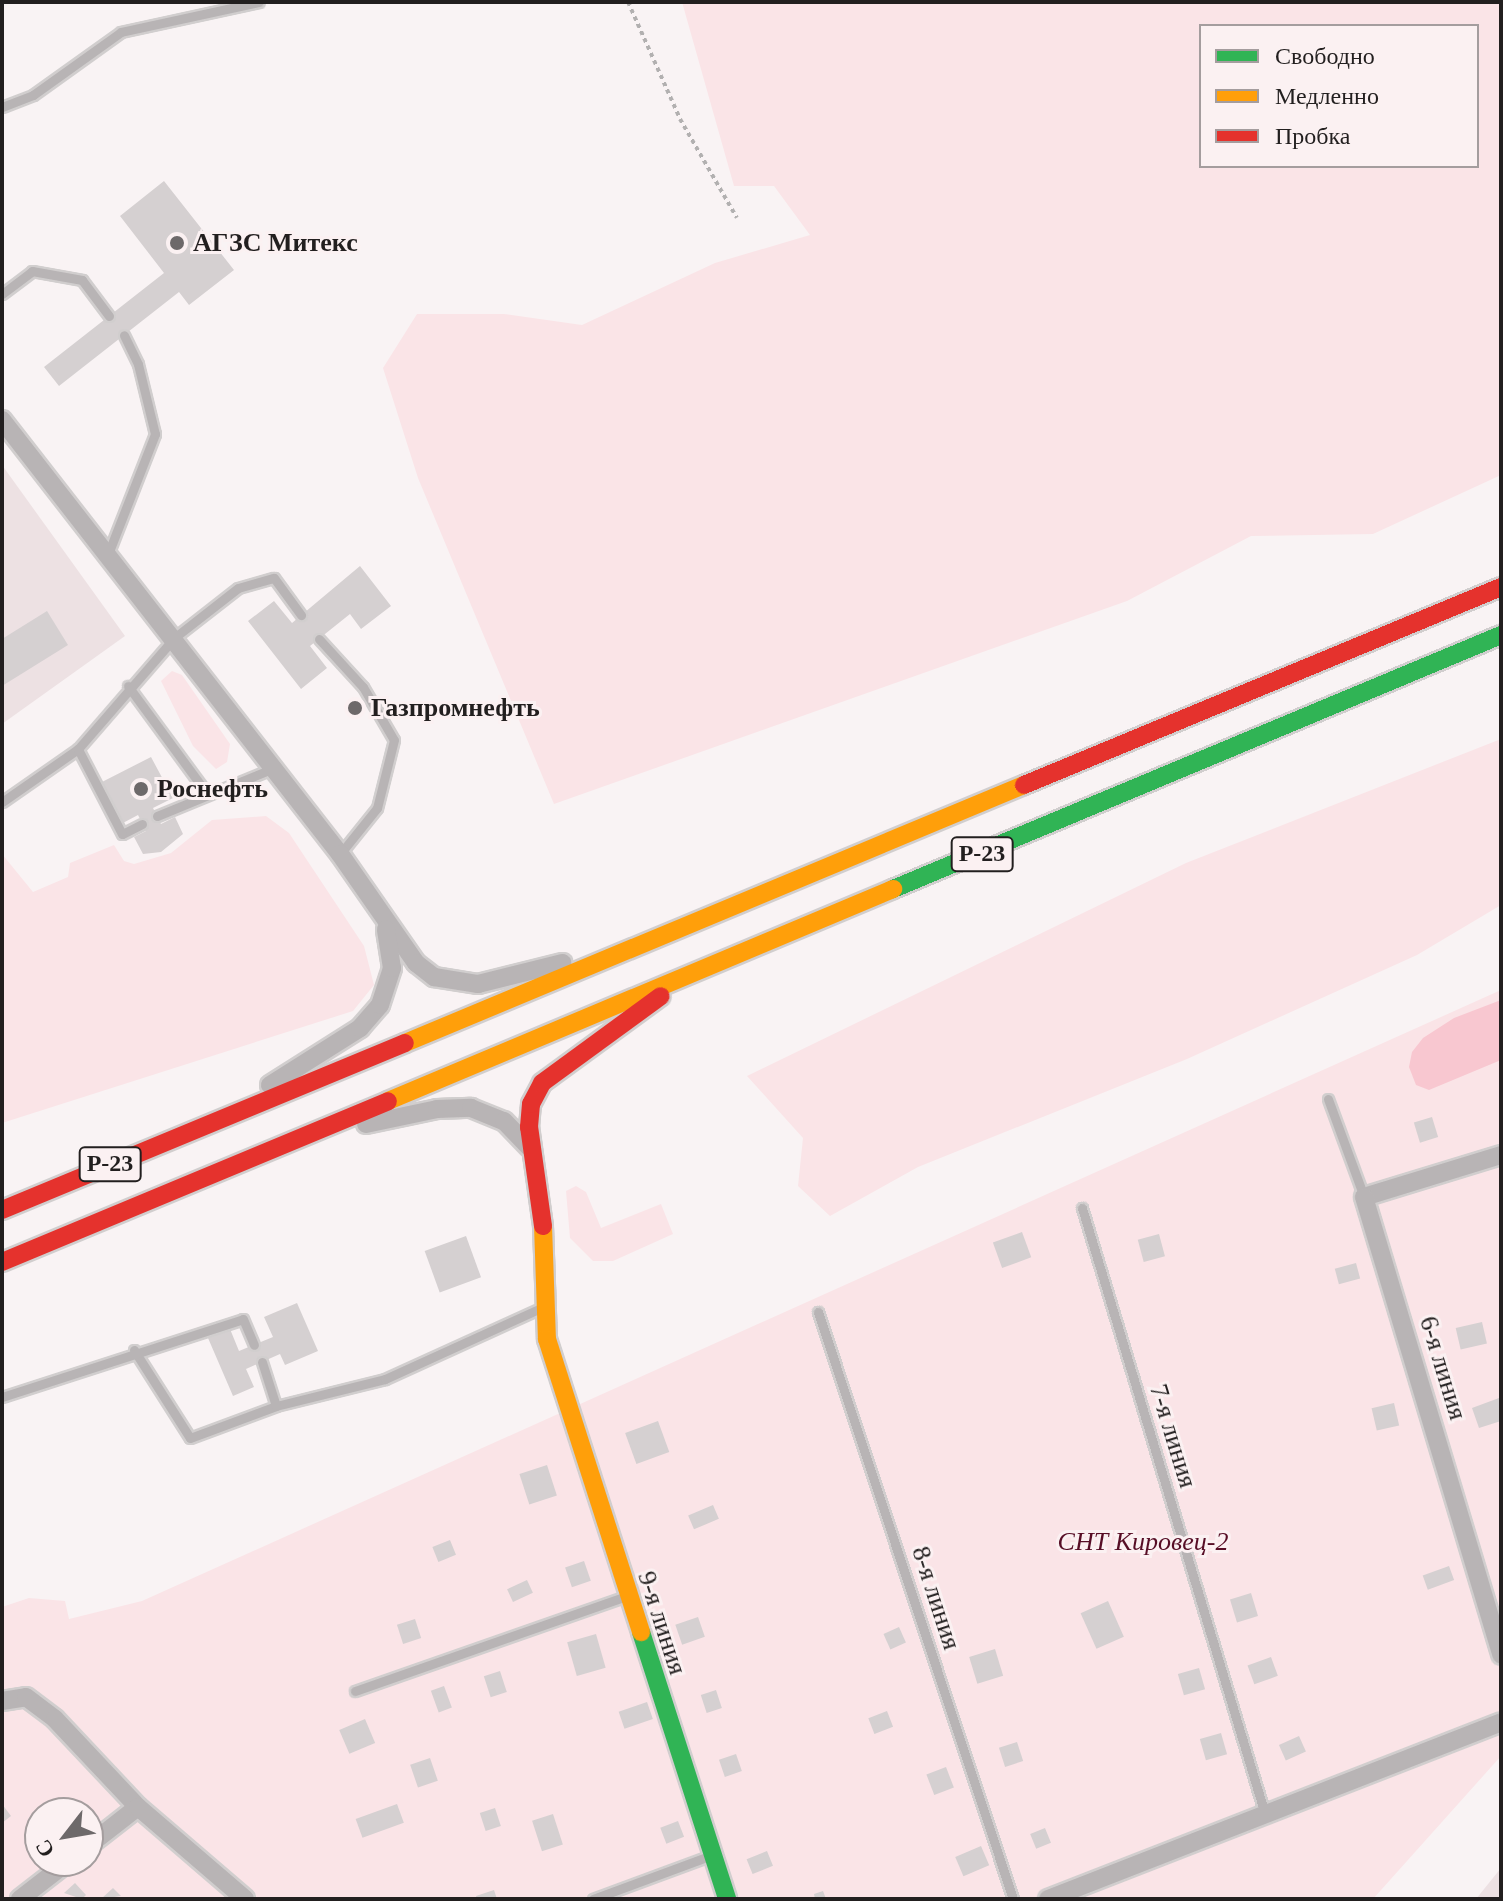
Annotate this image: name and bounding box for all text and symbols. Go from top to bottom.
legend [1199,24,1479,168]
text: Свободно [1275,43,1375,69]
text: Медленно [1275,83,1379,109]
text: Пробка [1275,123,1351,149]
place label: АГЗС Митекс [193,227,358,259]
marker: АГЗС Митекс [168,234,186,252]
place label: Газпромнефть [371,692,540,724]
marker: Газпромнефть [346,699,364,717]
place label: Роснефть [157,773,268,805]
marker: Роснефть [132,780,150,798]
road number: Р-23 [950,834,1014,874]
road number: Р-23 [78,1144,142,1184]
street label: 6-я линия [1412,1312,1474,1424]
street label: 7-я линия [1142,1380,1204,1492]
park label: СНТ Кировец-2 [1058,1526,1228,1558]
street label: 8-я линия [905,1542,967,1654]
street label: 9-я линия [631,1567,693,1679]
north arrow [24,1797,104,1877]
text: С [30,1835,60,1862]

